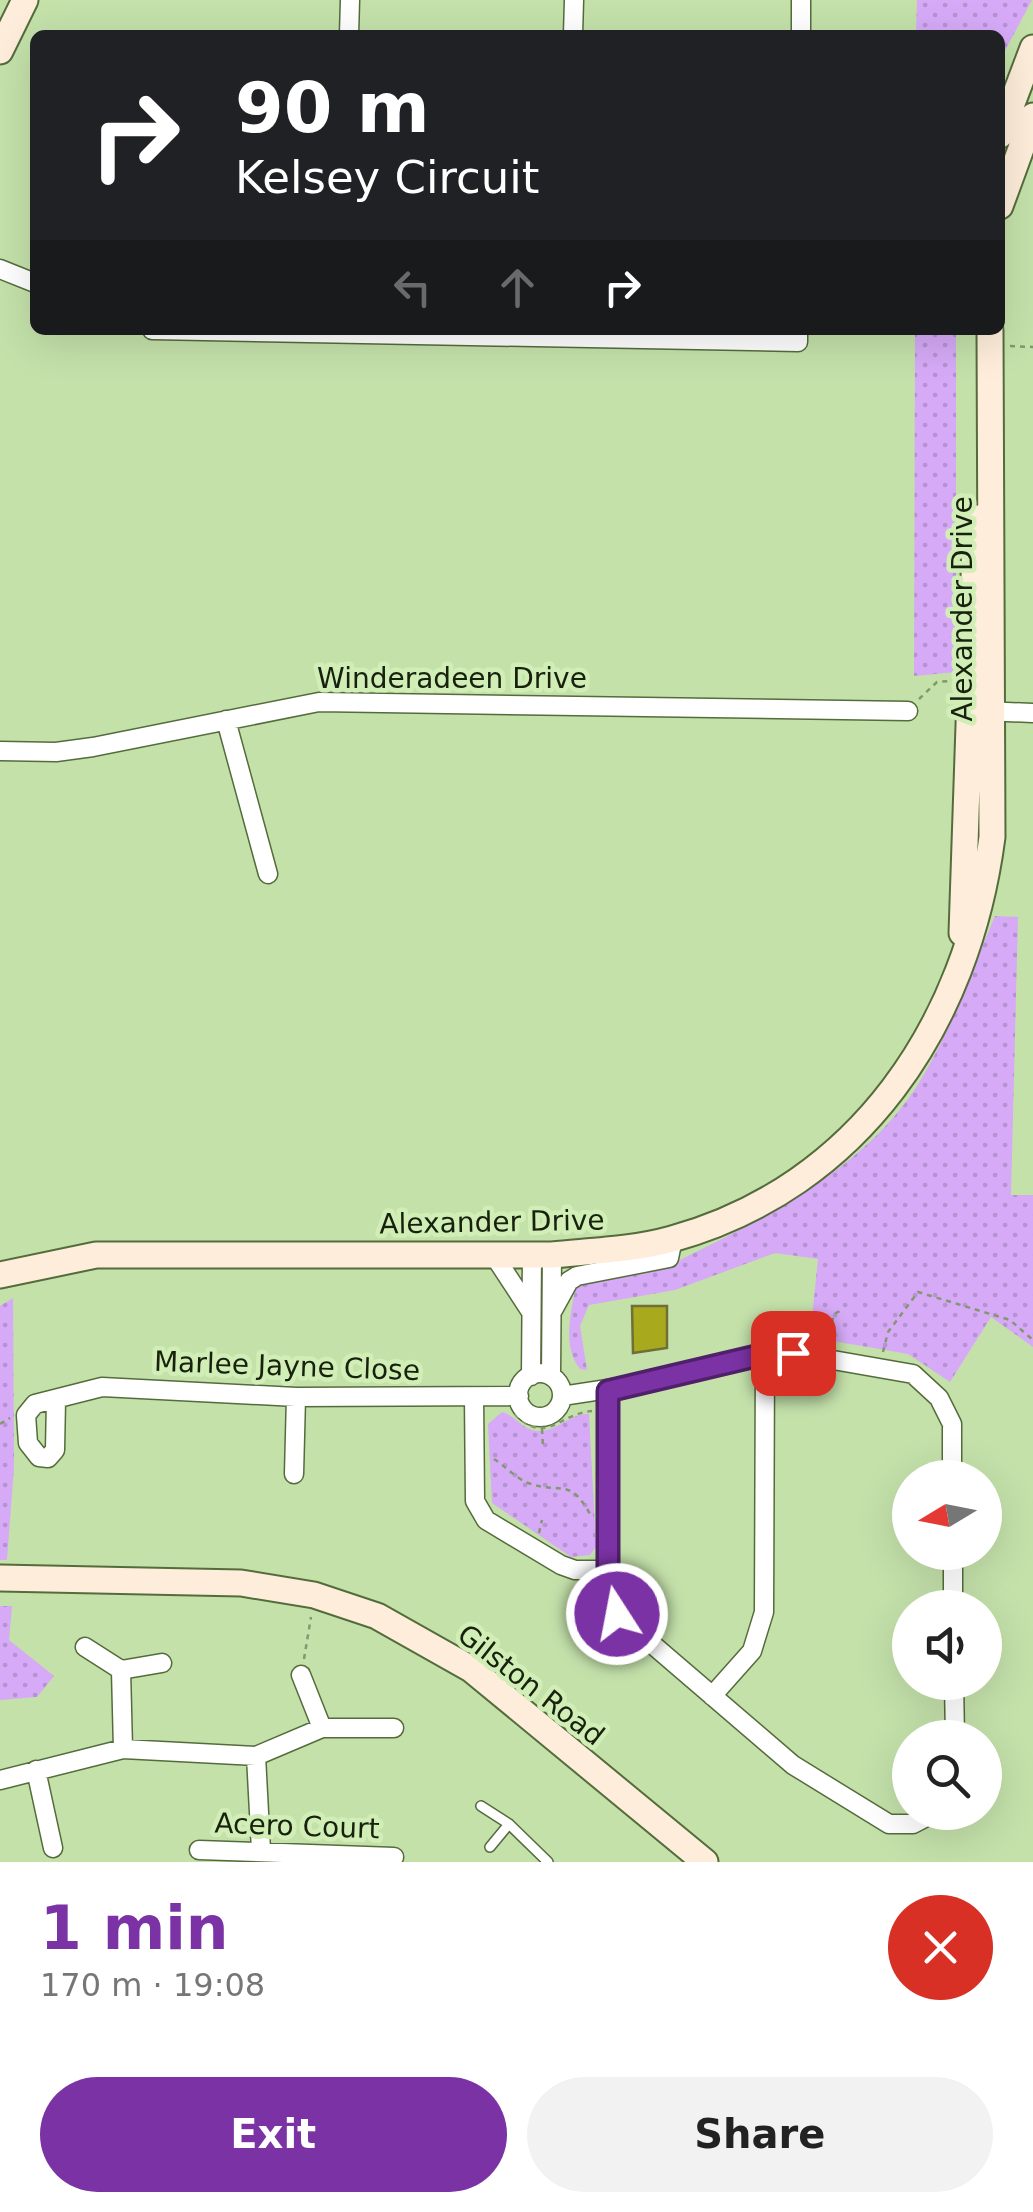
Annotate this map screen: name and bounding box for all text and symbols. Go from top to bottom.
text: 90 m [235,67,430,149]
icon: right [70,70,200,200]
text: Kelsey Circuit [235,151,539,204]
icon: left [385,260,440,315]
icon: ahead [490,260,545,315]
icon: right [595,260,650,315]
street label: Alexander Drive [946,496,979,722]
street label: Winderadeen Drive [317,662,587,695]
street label: Alexander Drive [379,1204,605,1240]
pin [751,1311,836,1396]
icon: arrive [766,1326,821,1381]
street label: Marlee Jayne Close [153,1345,421,1387]
north arrow [892,1460,1002,1570]
map controls [892,1460,1002,1830]
position arrow [565,1562,669,1666]
button: sound [892,1590,1002,1700]
street label: Gilston Road [451,1618,611,1752]
button: search [892,1720,1002,1830]
street label: Acero Court [214,1807,380,1845]
text: 1 min [40,1893,228,1963]
button: close [888,1895,993,2000]
text: 170 m · 19:08 [40,1966,265,2004]
button: Exit [40,2077,507,2192]
button: Share [527,2077,993,2192]

